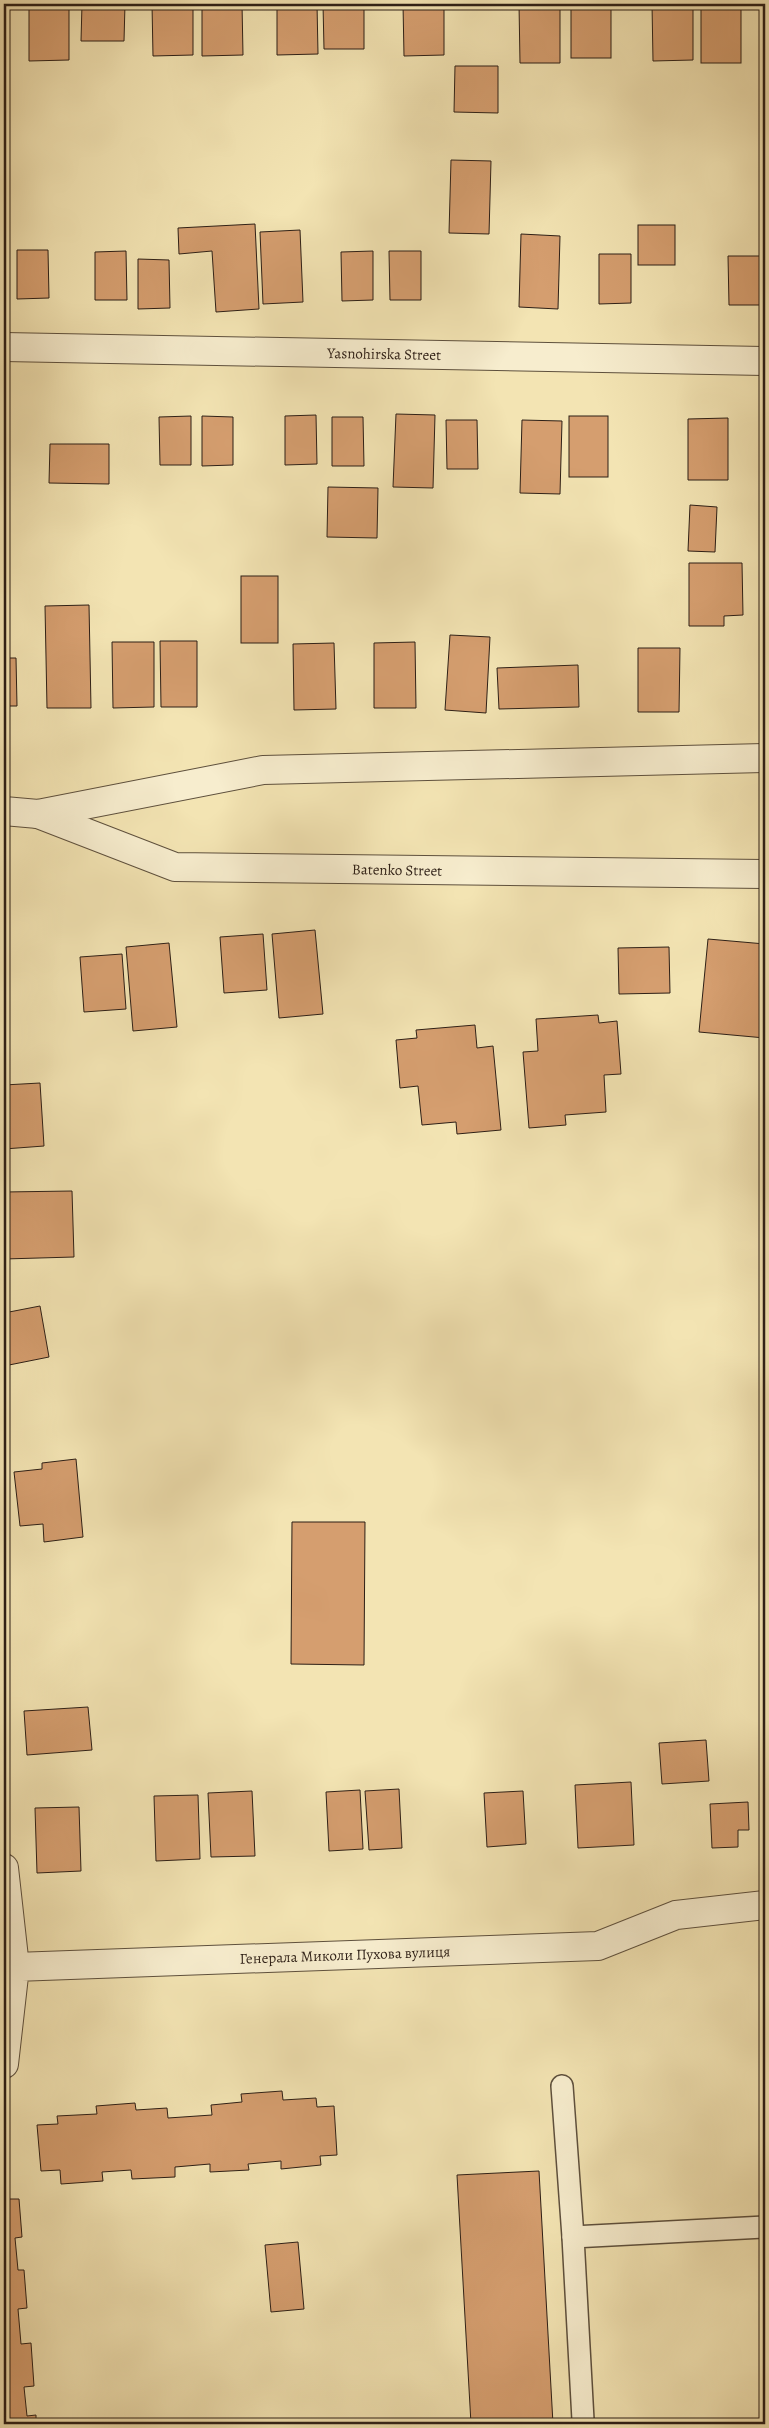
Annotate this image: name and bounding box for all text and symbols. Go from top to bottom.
street label: Yasnohirska Street [326,343,441,365]
street label: Batenko Street [352,859,442,881]
street label: Генерала Миколи Пухова вулиця [239,1941,451,1969]

